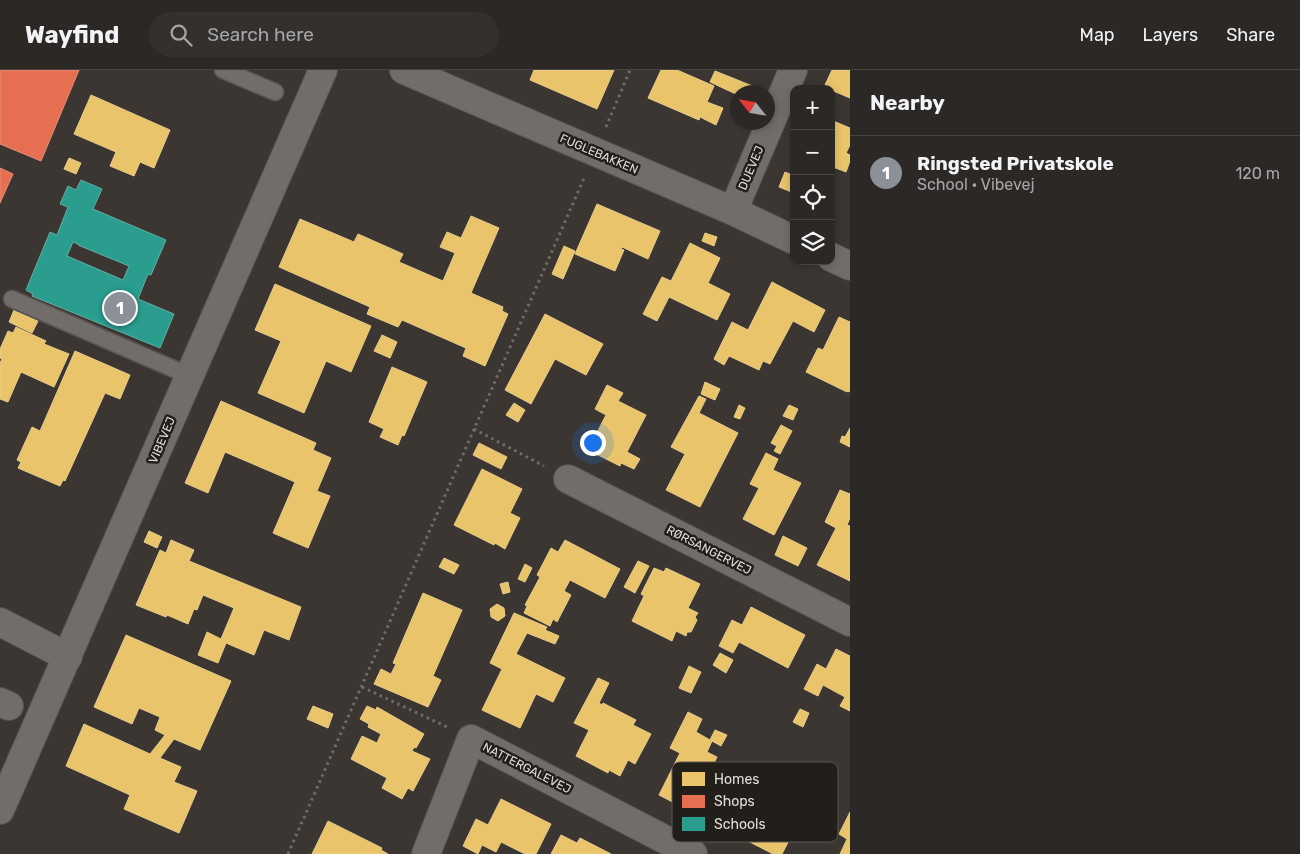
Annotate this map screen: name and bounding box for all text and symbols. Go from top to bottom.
search box [149,12,499,57]
text: Wayfind [25,21,119,49]
icon: search [167,21,195,49]
text: Search here [207,23,314,46]
text: Map [1080,24,1115,46]
text: Layers [1143,24,1198,46]
text: Share [1226,24,1275,46]
north arrow [730,85,775,130]
map controls [790,85,835,265]
button: + [790,85,835,130]
text: Nearby [870,90,945,115]
button: − [790,130,835,175]
street label: FUGLEBAKKEN [558,131,640,177]
street label: DUEVEJ [735,144,767,192]
text: Ringsted Privatskole [917,152,1114,175]
text: 1 [882,164,890,183]
text: 120 m [1235,164,1280,183]
button: locate [790,175,835,220]
text: School · Vibevej [917,175,1035,194]
button: layers [790,220,835,265]
pin: 1 [104,289,136,327]
street label: VIBEVEJ [146,415,178,465]
your location [580,430,606,456]
street label: RØRSANGERVEJ [664,523,754,577]
street label: NATTERGALEVEJ [481,740,573,796]
legend [672,762,838,842]
text: Homes [714,771,759,788]
text: Shops [714,793,755,810]
text: Schools [714,816,766,833]

